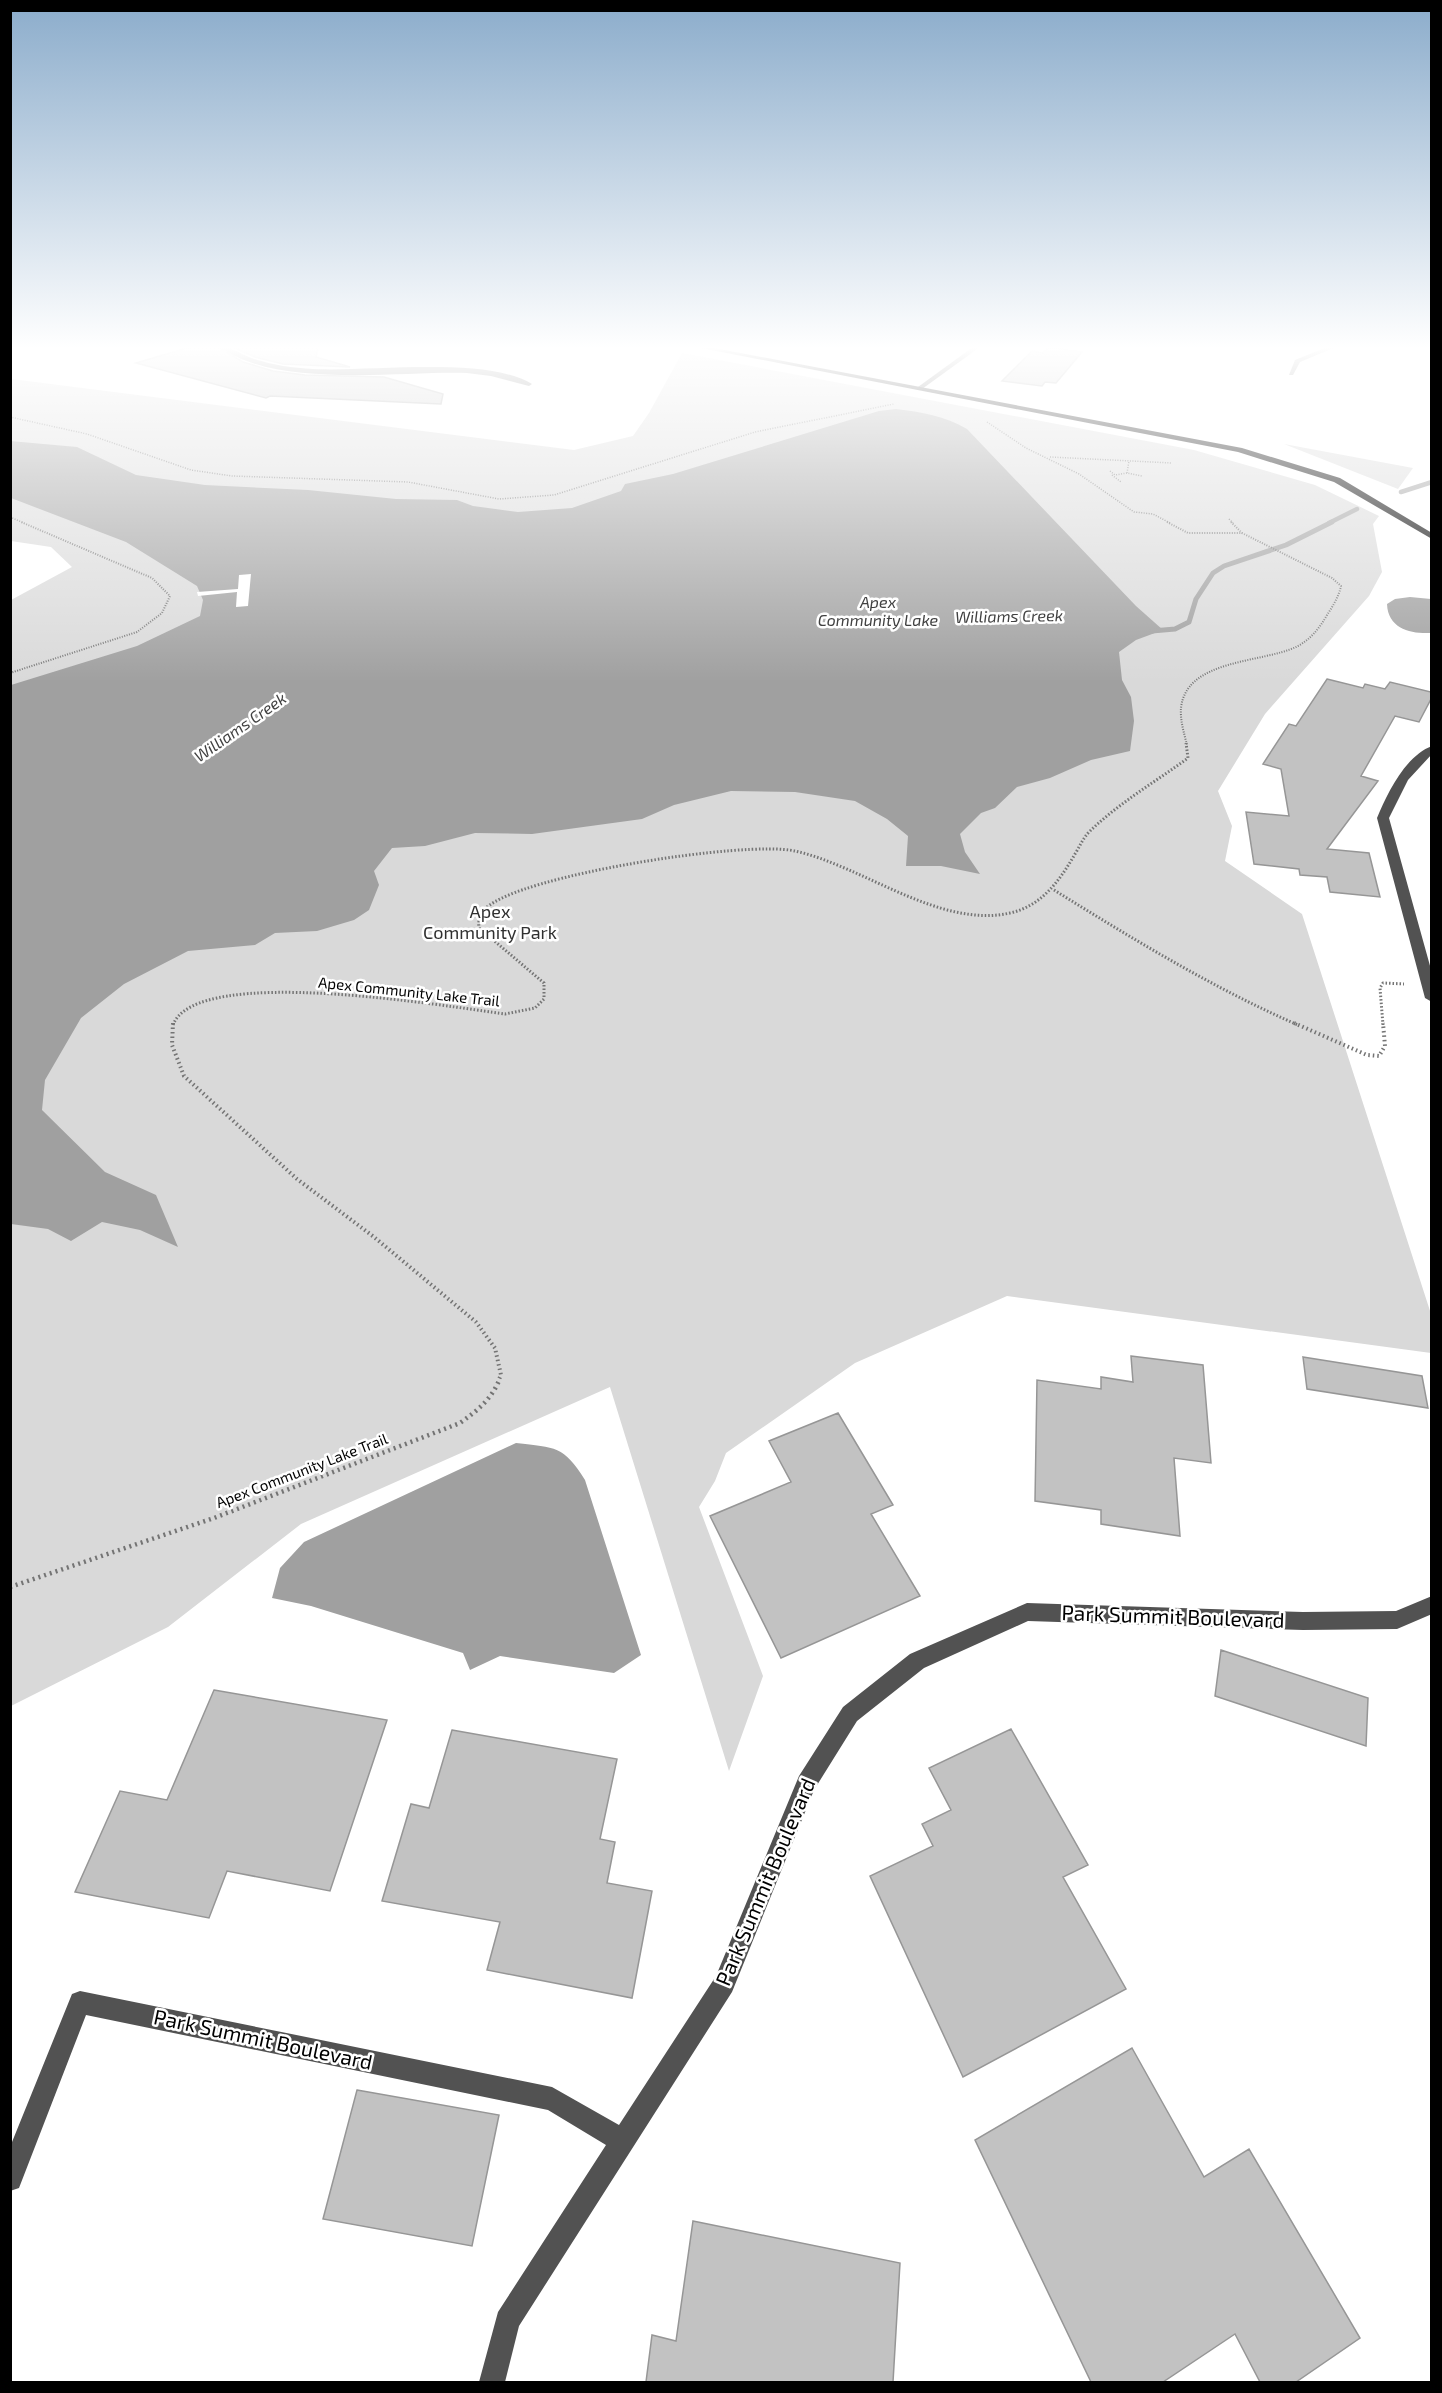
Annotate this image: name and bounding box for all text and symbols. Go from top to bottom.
water label: Apex Community Lake [818,592,939,630]
water label: Williams Creek [955,605,1063,626]
water label: Williams Creek [190,688,289,765]
park label: Apex Community Park [423,900,557,943]
street label: Apex Community Lake Trail [317,973,501,1010]
street label: Apex Community Lake Trail [213,1429,391,1511]
street label: Park Summit Boulevard [1061,1599,1285,1632]
street label: Park Summit Boulevard [710,1774,820,1989]
street label: Park Summit Boulevard [152,2003,375,2074]

